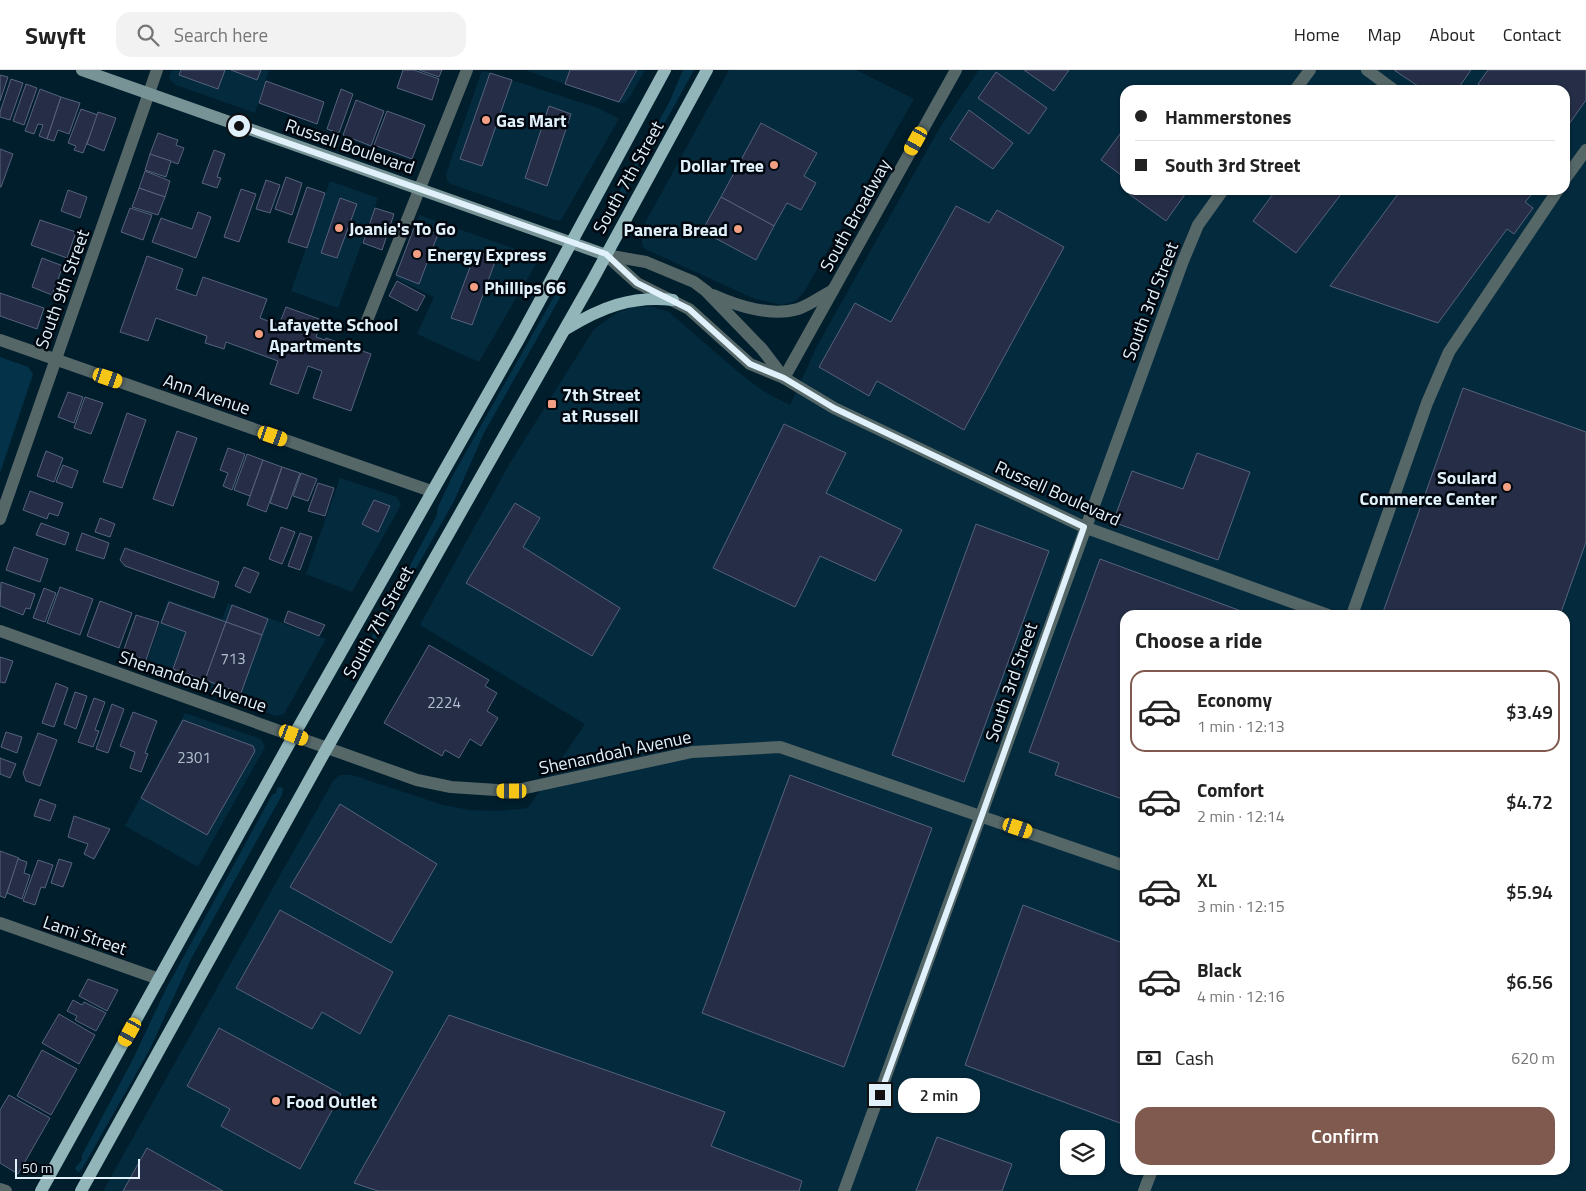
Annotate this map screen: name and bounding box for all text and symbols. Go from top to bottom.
search box [116,12,466,57]
text: Swyft [25,17,86,53]
text: Search here [174,20,268,49]
icon: search [134,21,162,49]
text: Home [1294,21,1340,48]
text: Map [1368,21,1401,48]
text: About [1429,21,1475,48]
text: Contact [1503,21,1561,48]
text: Hammerstones [1165,102,1291,131]
place label: Gas Mart [496,107,567,134]
street label: Russell Boulevard [282,111,418,181]
marker: Gas Mart [480,114,492,126]
route start [228,115,250,137]
street label: South 7th Street [586,115,670,238]
car [902,124,929,158]
text: South 3rd Street [1165,150,1300,179]
place label: Dollar Tree [680,152,764,179]
street label: South Broadway [813,153,897,276]
marker: Dollar Tree [768,159,780,171]
place label: Joanie's To Go [349,215,456,242]
place label: Panera Bread [623,216,728,243]
marker: Joanie's To Go [333,222,345,234]
marker: Panera Bread [732,223,744,235]
street label: South 9th Street [28,225,96,352]
street label: South 3rd Street [1115,237,1185,364]
place label: Energy Express [427,241,547,268]
marker: Energy Express [411,248,423,260]
place label: Phillips 66 [484,274,566,301]
marker: Phillips 66 [468,281,480,293]
place label: Lafayette School Apartments [269,311,398,359]
marker: Lafayette School Apartments [253,328,265,340]
car [91,366,124,390]
street label: Ann Avenue [160,367,254,421]
place label: 7th Street at Russell [562,381,641,429]
marker: 7th Street at Russell [546,398,558,410]
car [256,424,289,448]
street label: Russell Boulevard [991,453,1125,533]
place label: Soulard Commerce Center [1359,464,1497,512]
marker: Soulard Commerce Center [1501,481,1513,493]
street label: South 7th Street [336,560,420,683]
street label: South 3rd Street [978,618,1044,745]
text: Choose a ride [1135,623,1262,657]
street label: Shenandoah Avenue [115,643,271,719]
house number: 713 [220,647,246,670]
text: Economy [1197,685,1272,714]
icon: car [1137,689,1182,734]
house number: 2224 [427,691,461,714]
text: $3.49 [1506,697,1553,726]
text: 1 min · 12:13 [1197,714,1285,738]
car [277,723,310,747]
street label: Shenandoah Avenue [536,723,694,781]
house number: 2301 [177,746,211,769]
text: Comfort [1197,775,1264,804]
icon: car [1137,779,1182,824]
car [497,784,527,799]
text: $4.72 [1506,787,1553,816]
text: 2 min · 12:14 [1197,804,1285,828]
car [1001,816,1034,840]
text: XL [1197,865,1217,894]
icon: car [1137,869,1182,914]
text: $5.94 [1506,877,1553,906]
text: 3 min · 12:15 [1197,894,1285,918]
street label: Lami Street [39,908,131,962]
text: Black [1197,955,1242,984]
icon: car [1137,959,1182,1004]
text: $6.56 [1506,967,1553,996]
text: 4 min · 12:16 [1197,984,1285,1008]
car [116,1015,143,1049]
text: Cash [1175,1043,1214,1072]
icon: cash [1135,1044,1163,1072]
text: 620 m [1511,1046,1555,1070]
callout: 2 min [898,1078,980,1112]
text: 2 min [920,1083,958,1107]
route end [869,1084,891,1106]
place label: Food Outlet [286,1088,378,1115]
marker: Food Outlet [270,1095,282,1107]
button: Confirm [1135,1107,1555,1165]
map controls [1060,1130,1105,1175]
button: layers [1060,1130,1105,1175]
scale bar [15,1156,140,1179]
text: 50 m [22,1157,52,1178]

